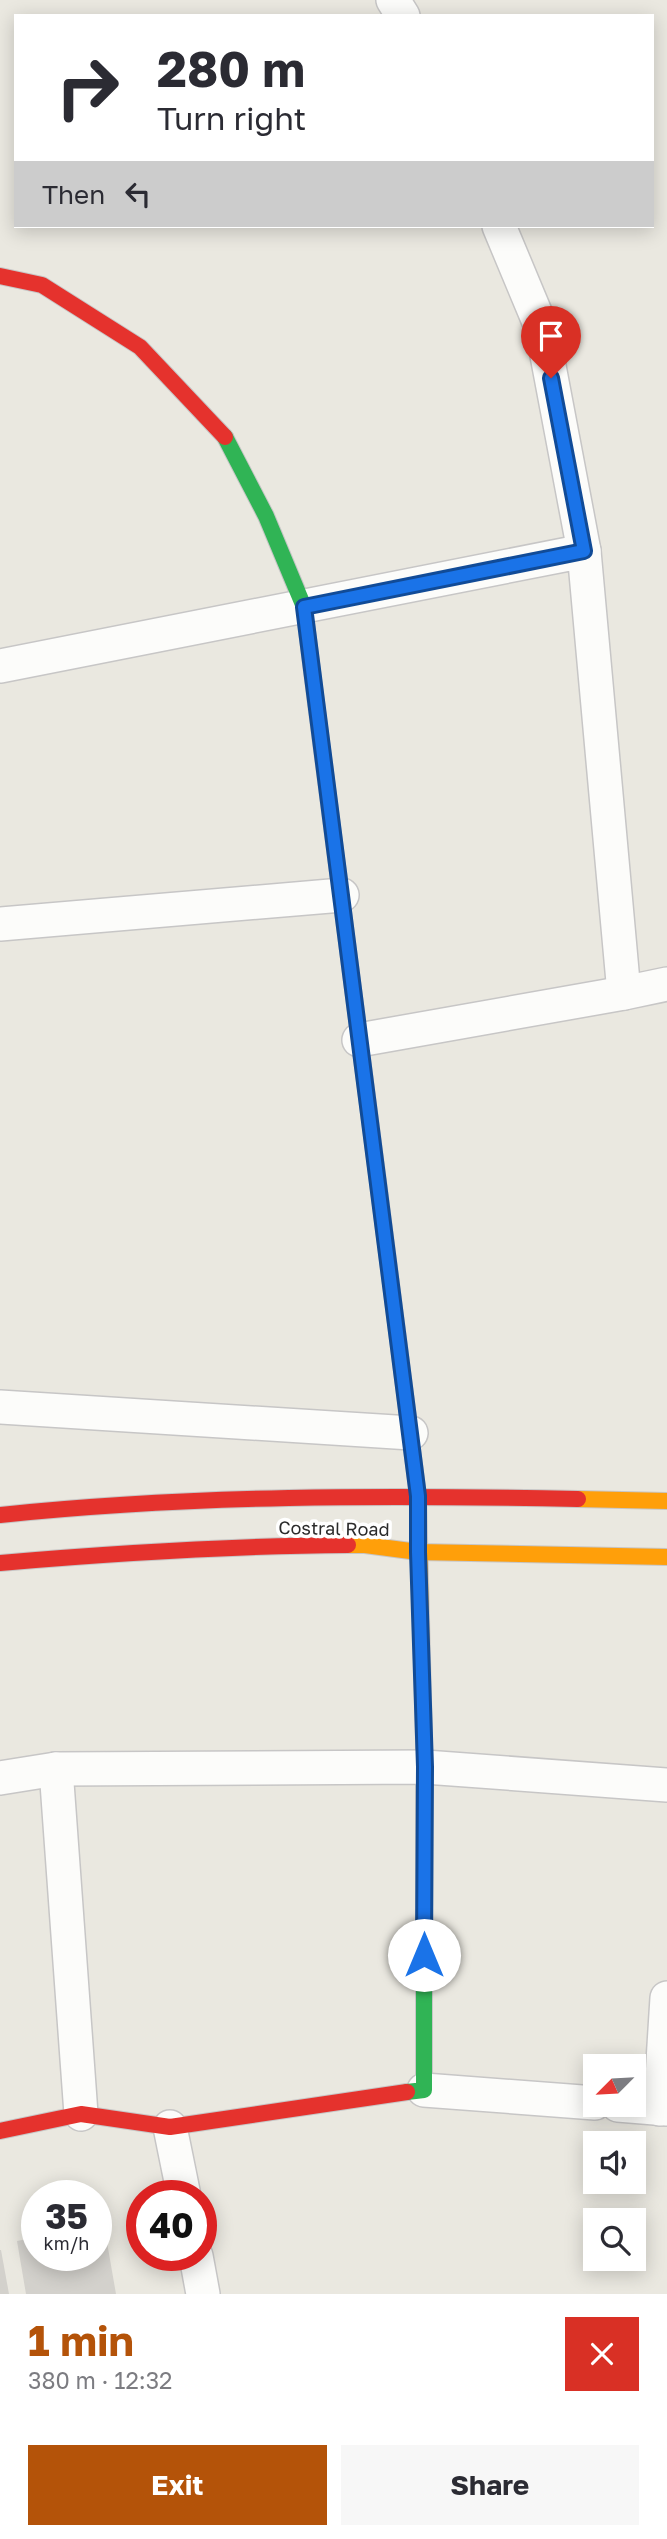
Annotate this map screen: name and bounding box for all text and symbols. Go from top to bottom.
text: 280 m [157,39,305,98]
icon: right [42,42,133,133]
text: Turn right [157,99,306,137]
icon: left [119,175,157,213]
text: Then [42,179,105,210]
pin [521,306,581,378]
icon: arrive [532,317,570,355]
street label: Costral Road [278,1516,390,1540]
position arrow [387,1918,461,1992]
north arrow [583,2054,646,2118]
map controls [583,2054,646,2271]
button: sound [583,2131,646,2194]
speed limit sign: 40 [126,2180,217,2271]
text: 35 [45,2195,88,2237]
button: search [583,2208,646,2271]
text: km/h [44,2232,89,2254]
text: 1 min [28,2315,134,2365]
button: close [565,2317,639,2391]
text: 380 m · 12:32 [28,2366,172,2394]
button: Exit [28,2445,327,2525]
button: Share [341,2445,639,2525]

